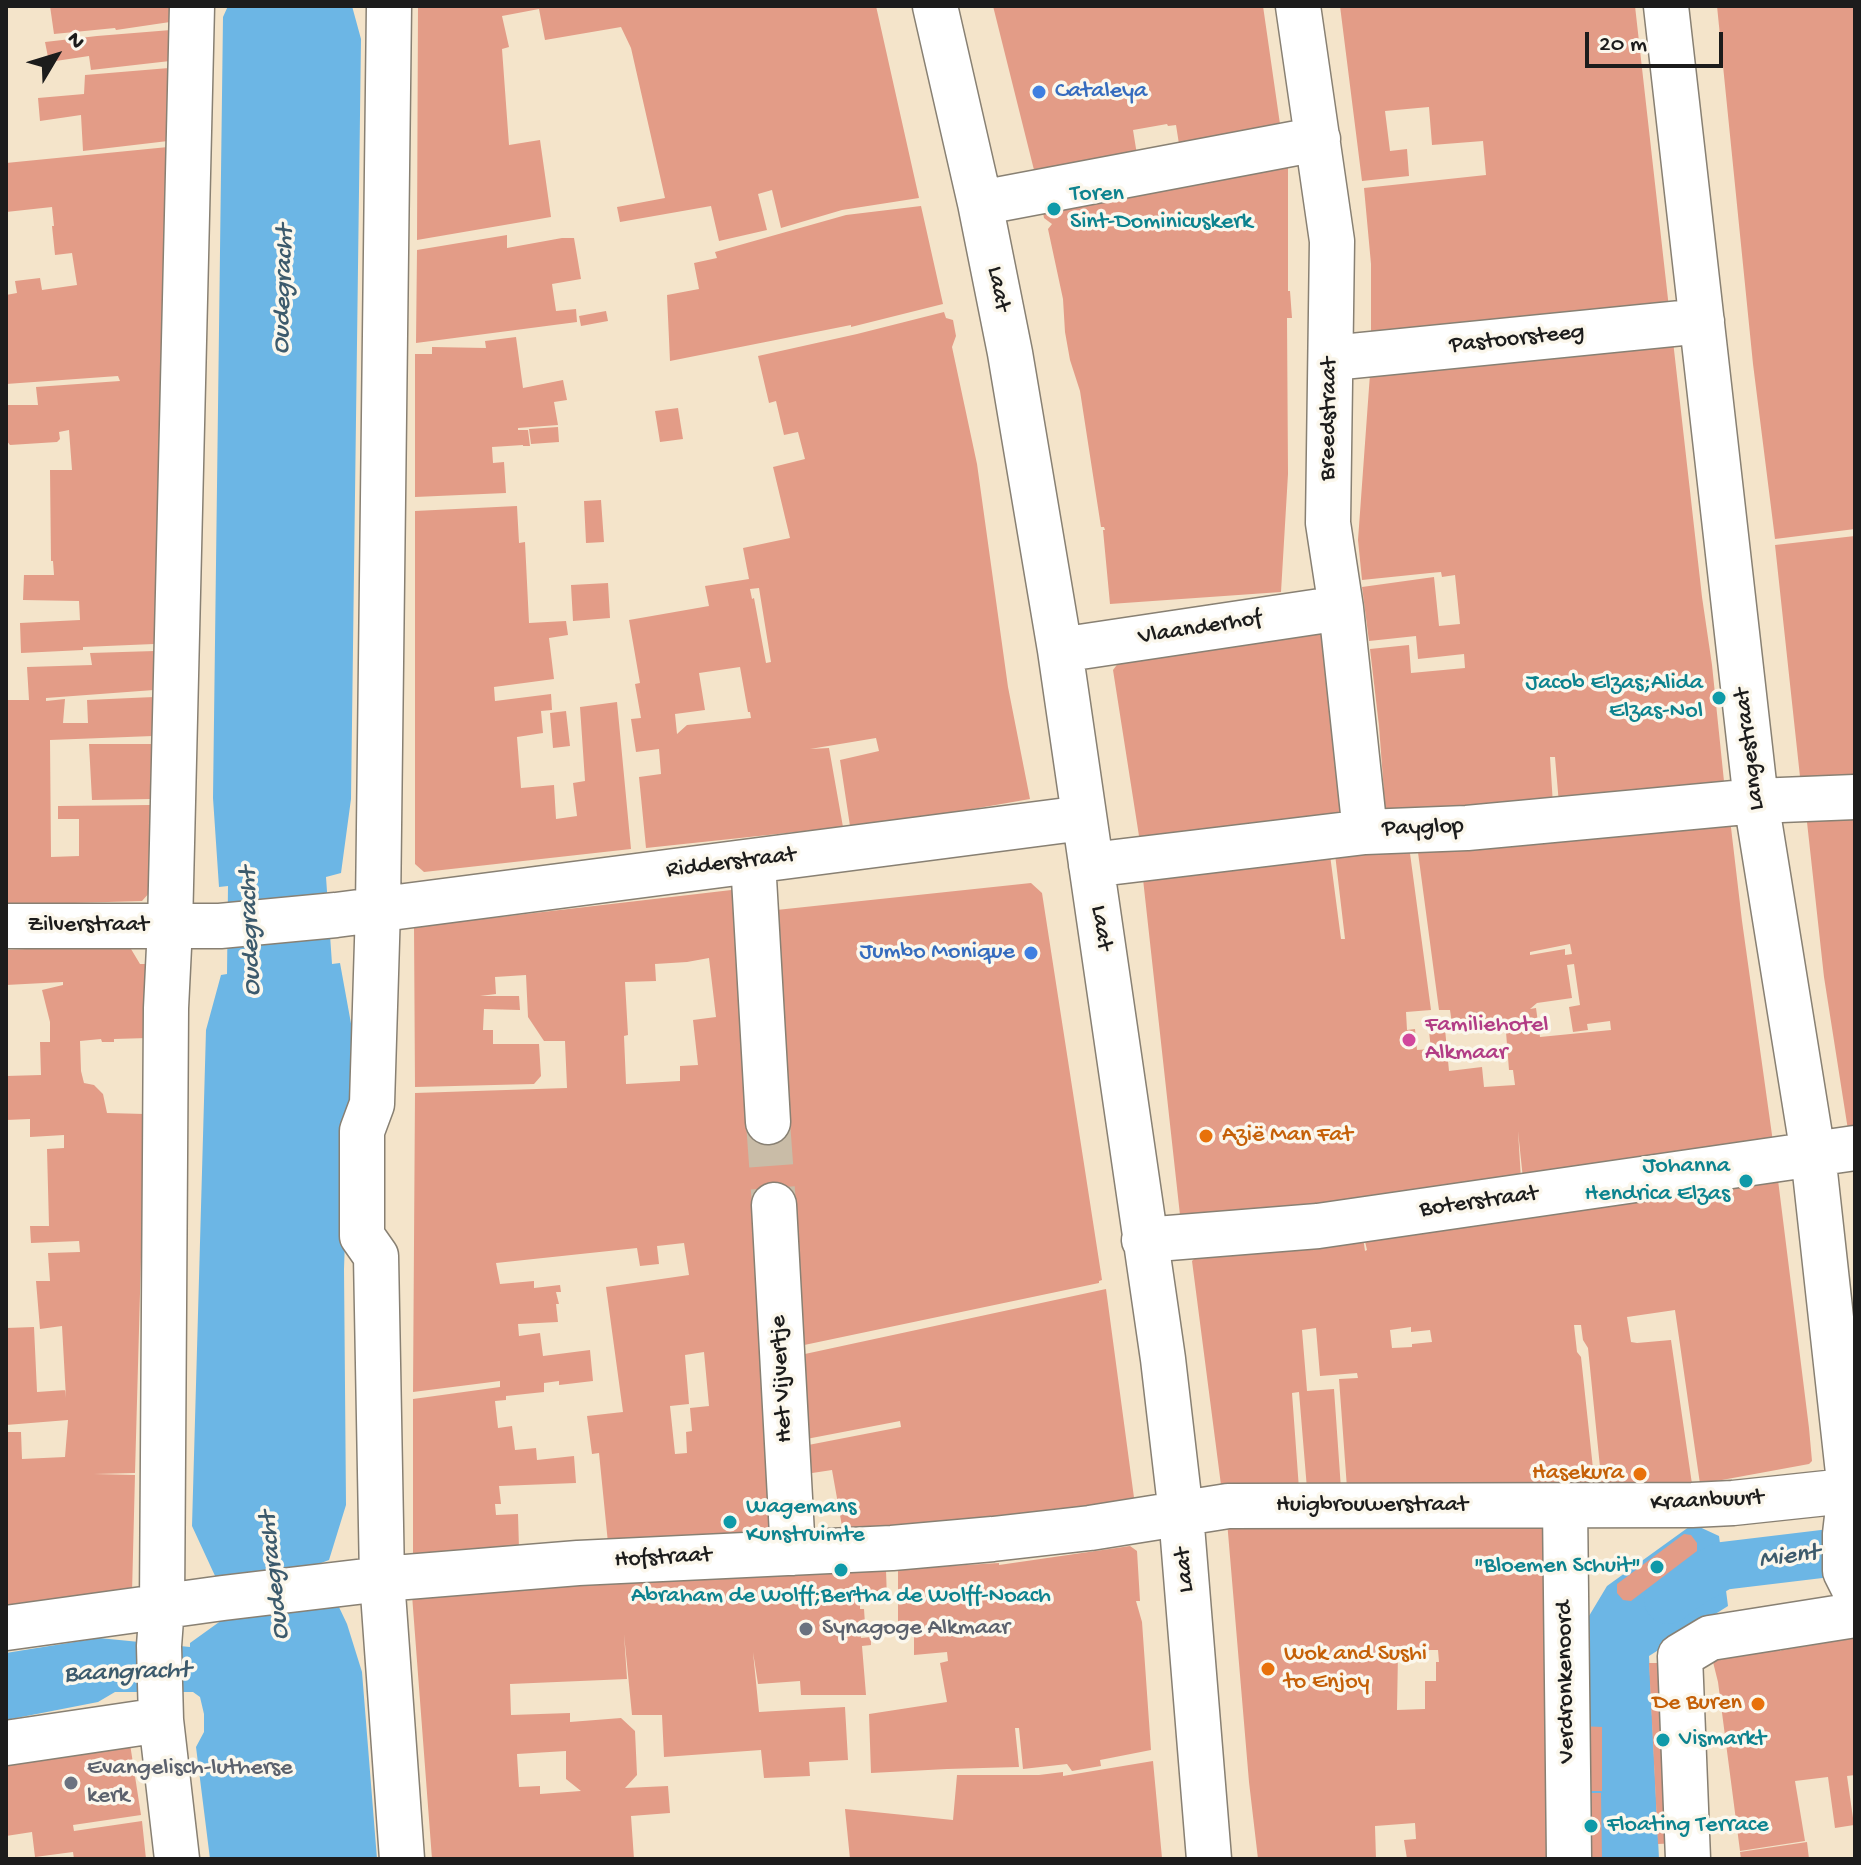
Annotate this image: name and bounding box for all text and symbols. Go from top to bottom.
north arrow [16,16,96,96]
scale bar [1589,16,1727,66]
text: N [60,28,90,55]
text: 20 m [1599,31,1647,60]
place label: Cataleya [1055,78,1147,106]
marker: Cataleya [1030,83,1048,101]
place label: Toren Sint-Dominicuskerk [1070,181,1253,237]
marker: Toren Sint-Dominicuskerk [1045,200,1063,218]
water label: Oudegracht [267,225,303,355]
street label: Laat [979,264,1015,314]
street label: Pastoorsteeg [1448,319,1586,361]
street label: Breedstraat [1315,357,1345,481]
street label: Vlaanderhof [1136,605,1264,653]
place label: Jacob Elzas;Alida Elzas-Nol [1525,670,1703,726]
street label: Langestraat [1729,686,1773,812]
marker: Jacob Elzas;Alida Elzas-Nol [1710,689,1728,707]
street label: Payglop [1382,813,1464,845]
street label: Ridderstraat [665,842,797,886]
water label: Oudegracht [234,867,270,997]
street label: Laat [1082,903,1118,953]
street label: Zilverstraat [27,912,149,940]
place label: Jumbo Monique [859,939,1015,967]
marker: Jumbo Monique [1022,944,1040,962]
place label: Familiehotel Alkmaar [1425,1012,1549,1068]
marker: Familiehotel Alkmaar [1400,1031,1418,1049]
place label: Azië Man Fat [1222,1122,1352,1150]
marker: Azië Man Fat [1197,1127,1215,1145]
place label: Johanna Hendrica Elzas [1585,1153,1730,1209]
marker: Johanna Hendrica Elzas [1737,1172,1755,1190]
street label: Boterstraat [1418,1180,1540,1226]
street label: Het Vijvertje [765,1314,801,1444]
place label: Hasekura [1532,1460,1624,1488]
marker: Hasekura [1631,1465,1649,1483]
street label: Kraanbuurt [1650,1485,1764,1519]
street label: Huigbrouwerstraat [1276,1492,1468,1520]
place label: Wagemans Kunstruimte [746,1494,865,1550]
water label: Oudegracht [254,1511,298,1641]
marker: Wagemans Kunstruimte [721,1513,739,1531]
water label: Mient [1757,1539,1821,1577]
street label: Hofstraat [614,1542,712,1576]
street label: Laat [1170,1546,1202,1594]
place label: "Bloemen Schuit" [1474,1553,1641,1581]
marker: "Bloemen Schuit" [1648,1558,1666,1576]
marker: Abraham de Wolff;Bertha de Wolff-Noach [832,1561,850,1579]
place label: Abraham de Wolff;Bertha de Wolff-Noach [631,1583,1051,1611]
street label: Verdronkenoord [1551,1600,1583,1764]
place label: Synagoge Alkmaar [822,1615,1010,1643]
marker: Synagoge Alkmaar [797,1620,815,1638]
place label: Wok and Sushi to Enjoy [1284,1641,1427,1697]
water label: Baangracht [63,1656,191,1692]
marker: Wok and Sushi to Enjoy [1259,1660,1277,1678]
place label: De Buren [1652,1690,1742,1718]
marker: De Buren [1749,1695,1767,1713]
place label: Vismarkt [1679,1726,1766,1754]
marker: Vismarkt [1654,1731,1672,1749]
place label: Evangelisch-lutherse kerk [87,1755,293,1811]
marker: Evangelisch-lutherse kerk [62,1774,80,1792]
place label: Floating Terrace [1607,1812,1769,1840]
marker: Floating Terrace [1582,1817,1600,1835]

